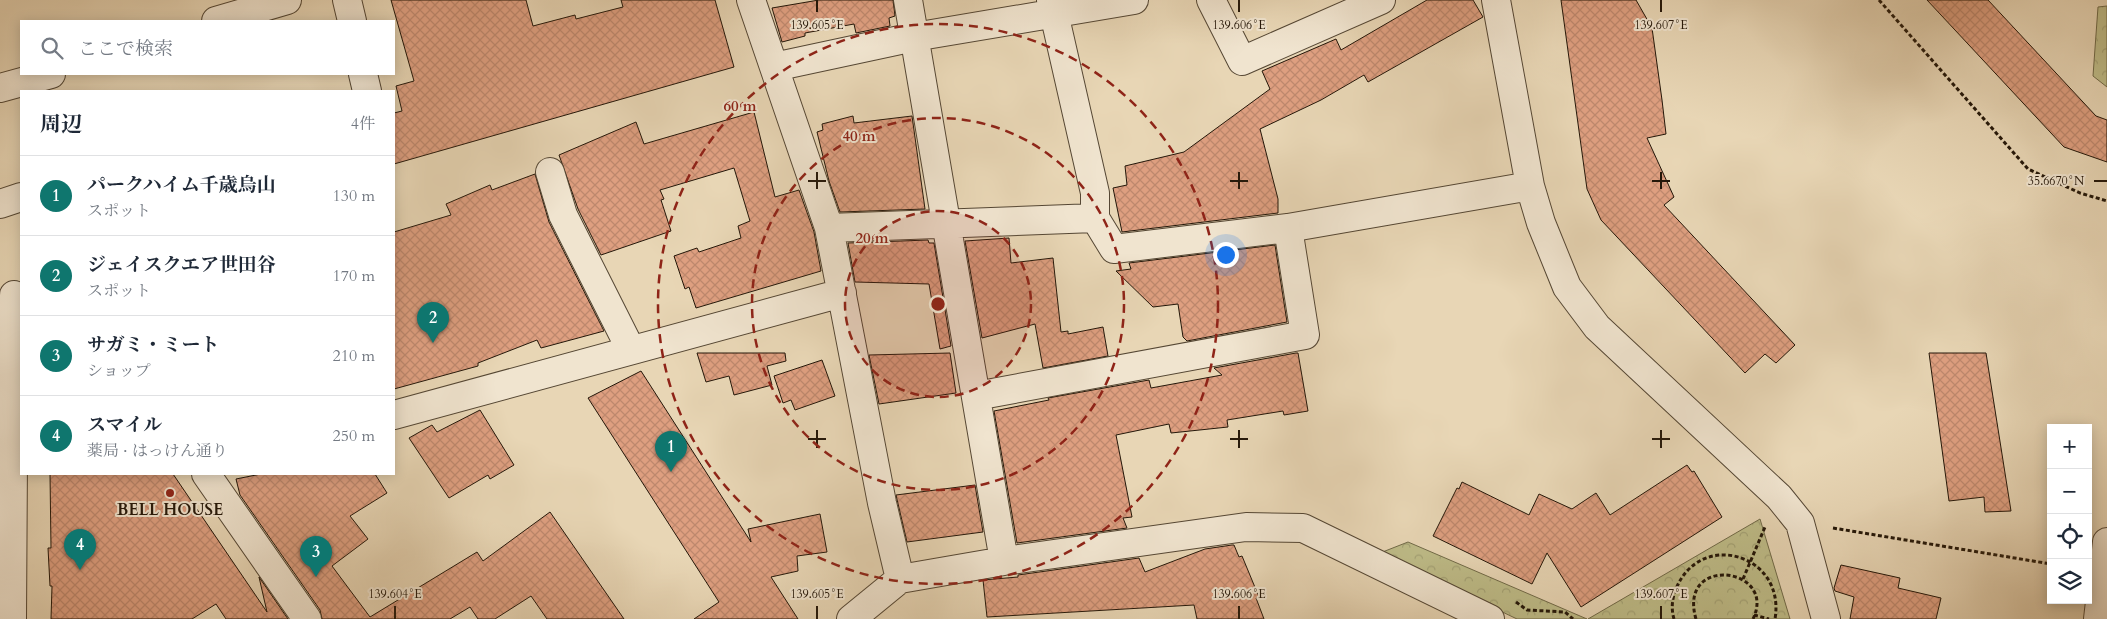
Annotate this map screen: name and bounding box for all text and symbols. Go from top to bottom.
text: 139.605°E [790,17,844,33]
text: 139.606°E [1212,17,1266,33]
text: 139.607°E [1634,17,1688,33]
search box [20,20,395,75]
icon: search [38,34,66,62]
text: ここで検索 [78,36,173,62]
text: 60 m [723,96,757,116]
text: 周辺 [40,110,82,139]
text: 4件 [351,113,375,135]
text: 40 m [842,126,876,146]
text: パークハイム千歳烏山 [87,172,276,198]
text: 35.6670°N [2028,173,2085,189]
text: 1 [52,185,60,207]
text: 130 m [333,185,375,207]
text: スポット [87,200,151,222]
text: 20 m [855,228,889,248]
your location [1213,242,1239,268]
text: ジェイスクエア世田谷 [87,252,276,278]
text: 2 [52,265,60,287]
text: 170 m [333,265,375,287]
text: スポット [87,280,151,302]
centre of rings [929,295,947,313]
pin: 2 [417,302,449,343]
text: サガミ・ミート [87,332,220,358]
text: 3 [52,345,60,367]
text: 210 m [333,345,375,367]
text: ショップ [87,360,151,382]
text: スマイル [87,412,162,438]
map controls [2047,424,2092,604]
button: + [2047,424,2092,469]
text: 4 [52,425,60,447]
text: 250 m [333,425,375,447]
pin: 1 [655,431,687,472]
text: 薬局 · はっけん通り [87,440,228,462]
button: − [2047,469,2092,514]
marker: BELL HOUSE [164,487,176,499]
place label: BELL HOUSE [117,499,223,521]
button: locate [2047,514,2092,559]
pin: 4 [64,529,96,570]
pin: 3 [300,536,332,577]
button: layers [2047,559,2092,604]
text: 139.604°E [368,586,422,602]
text: 139.605°E [790,586,844,602]
text: 139.606°E [1212,586,1266,602]
text: 139.607°E [1634,586,1688,602]

